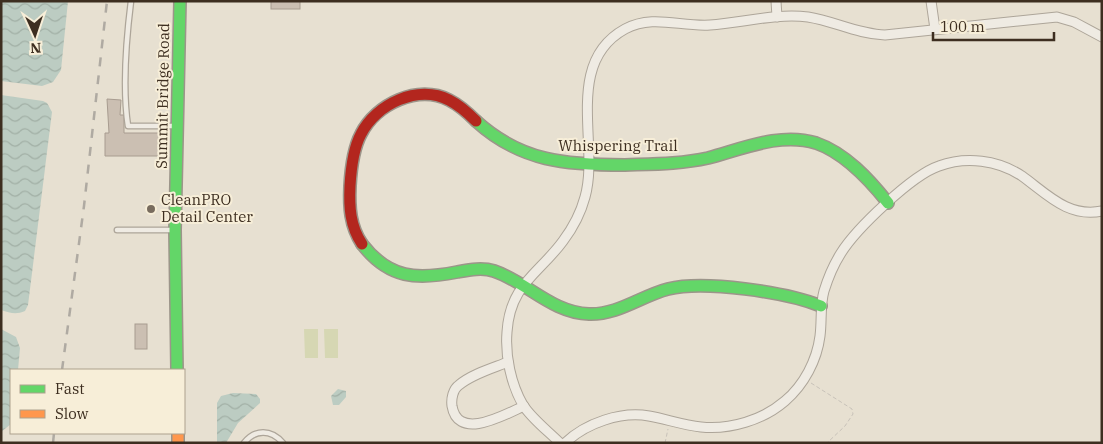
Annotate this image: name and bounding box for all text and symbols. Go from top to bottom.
north arrow [10,10,60,60]
scale bar [933,10,1054,42]
text: 100 m [940,17,985,36]
street label: Summit Bridge Road [152,23,173,169]
text: N [30,39,42,57]
street label: Whispering Trail [558,136,678,155]
place label: CleanPRO Detail Center [161,190,253,226]
marker: CleanPRO Detail Center [145,203,157,215]
legend [10,369,185,434]
text: Fast [55,379,85,398]
text: Slow [55,404,89,423]

